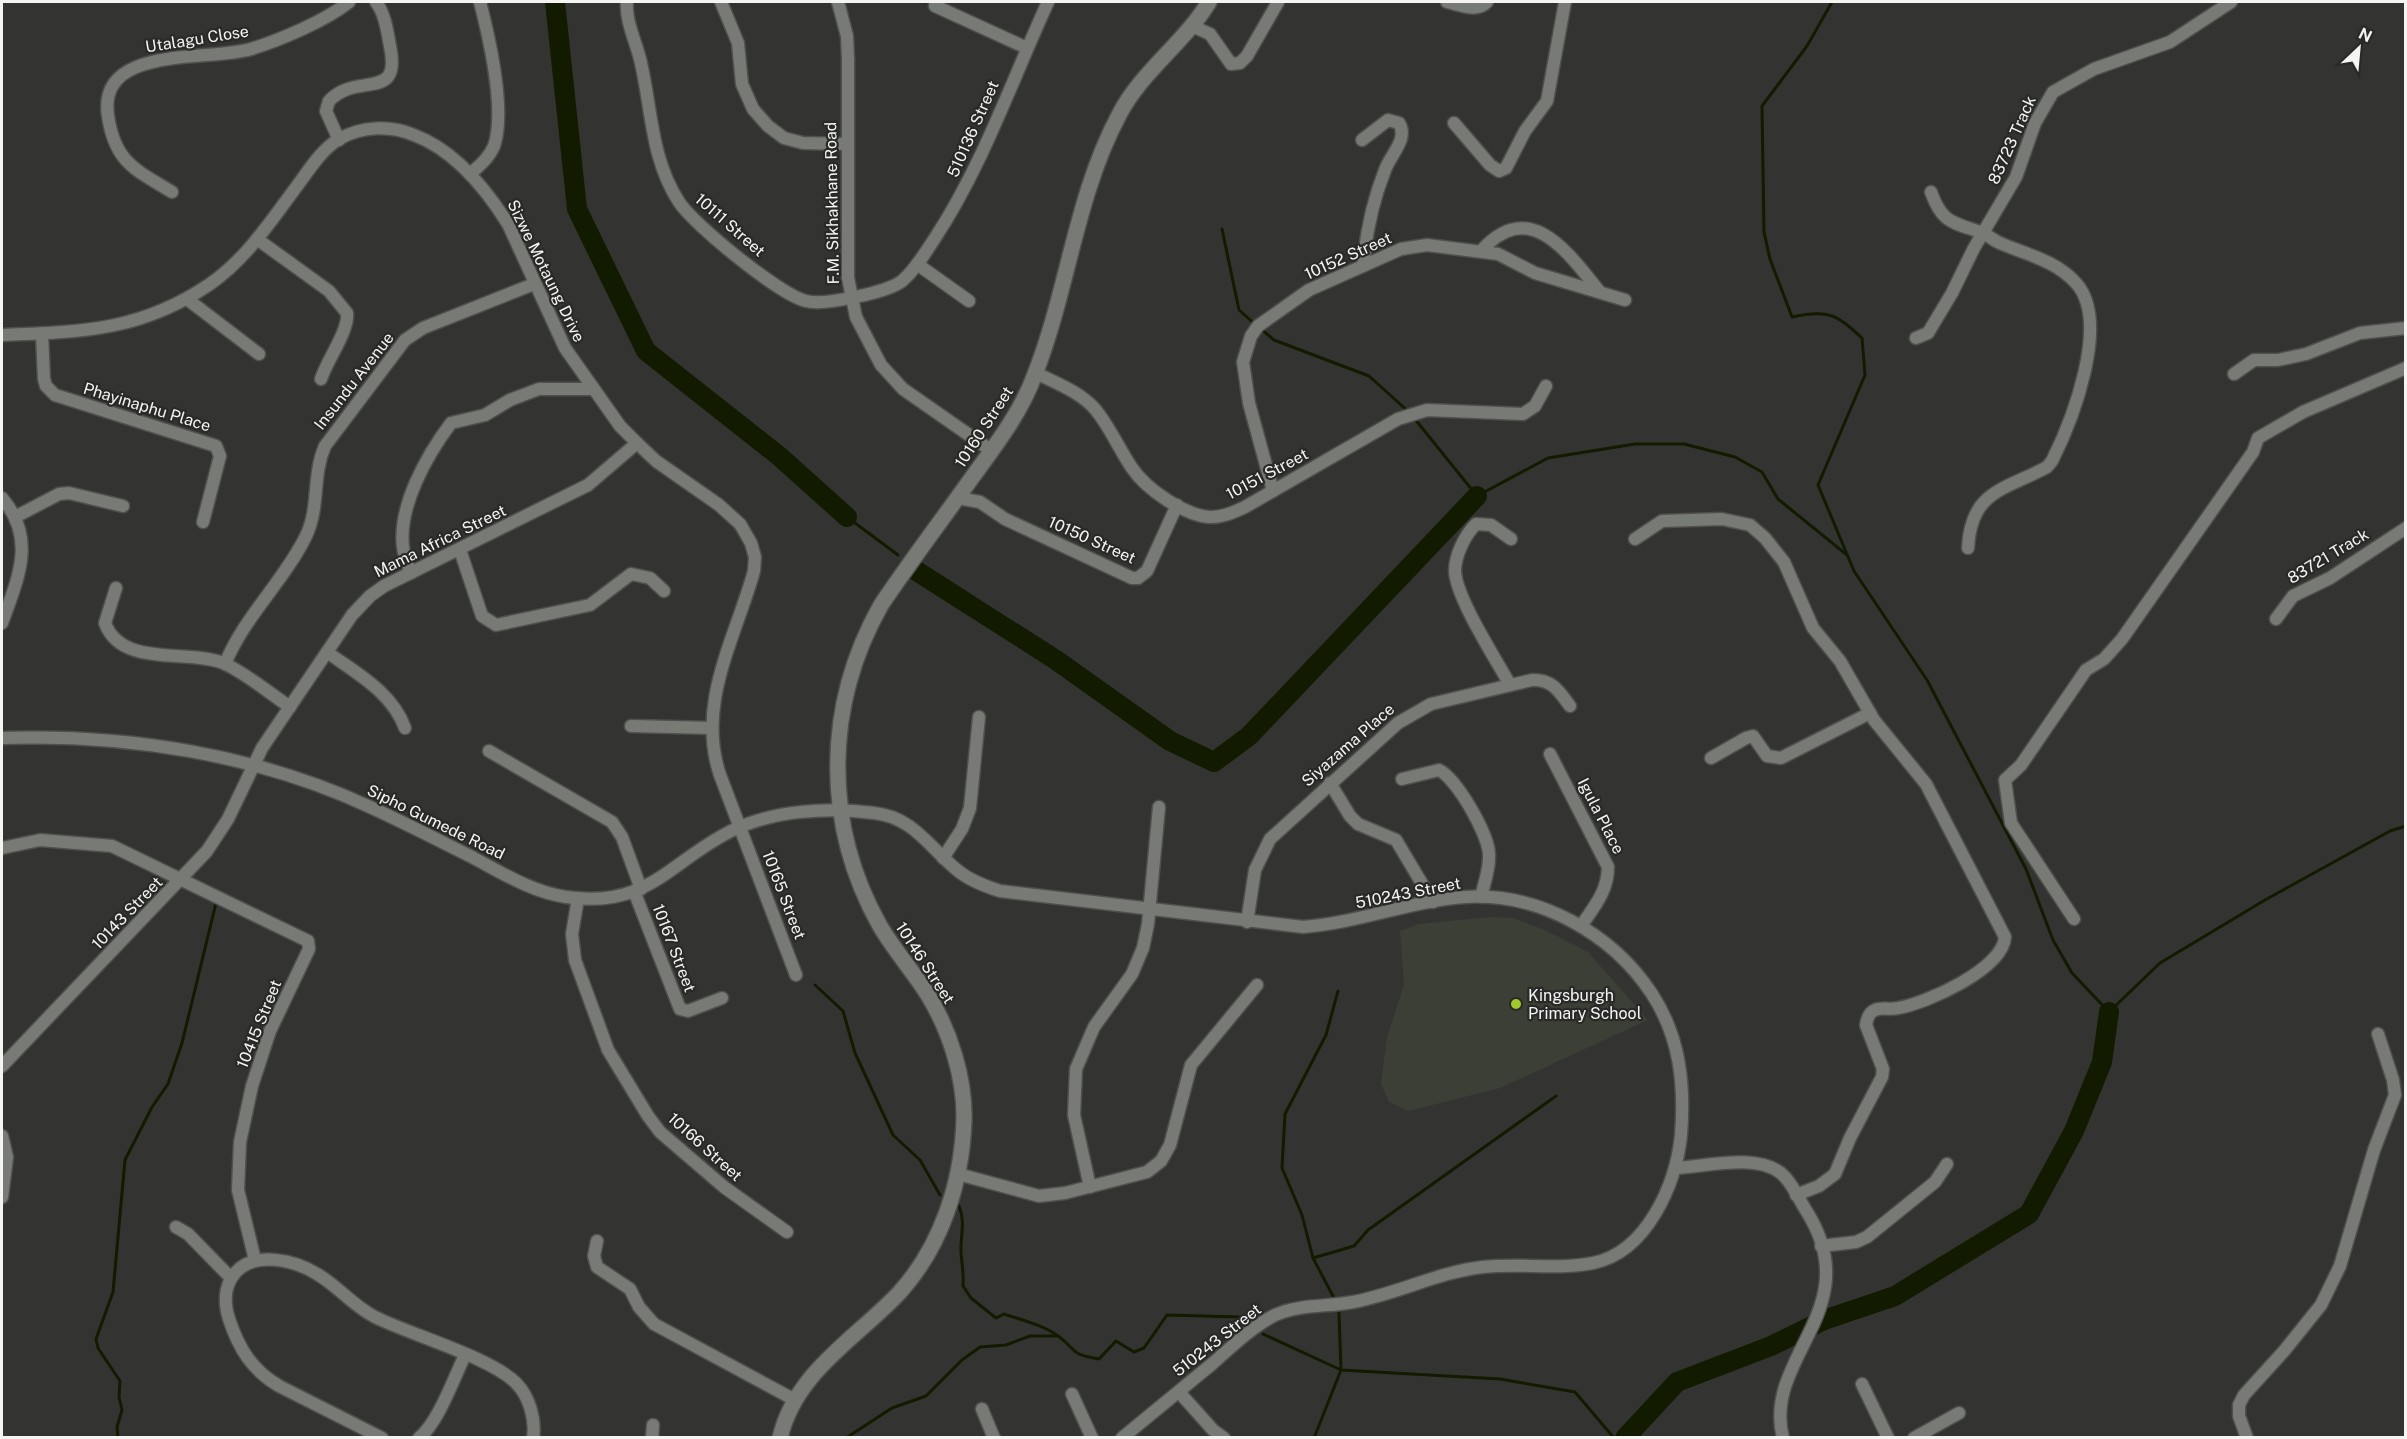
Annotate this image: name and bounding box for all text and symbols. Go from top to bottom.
north arrow [2329,18,2389,78]
street label: Utalagu Close [144,21,250,57]
text: N [2356,24,2375,46]
street label: 510136 Street [943,78,1003,180]
street label: 83723 Track [1984,93,2040,187]
street label: F.M. Sikhakhane Road [821,122,843,284]
street label: 10111 Street [691,189,769,261]
street label: Sizwe Motaung Drive [503,197,589,345]
street label: 10152 Street [1302,228,1394,284]
street label: Insundu Avenue [310,329,398,433]
street label: Phayinaphu Place [81,379,213,435]
street label: 10160 Street [951,383,1017,471]
street label: 10151 Street [1223,444,1311,504]
street label: Mama Africa Street [371,501,509,581]
street label: 10150 Street [1045,512,1139,568]
street label: 83721 Track [2284,524,2372,588]
street label: Siyazama Place [1298,700,1398,790]
street label: Igula Place [1574,775,1628,857]
street label: Sipho Gumede Road [364,780,508,864]
street label: 10165 Street [758,848,810,942]
street label: 10143 Street [88,873,166,953]
street label: 510243 Street [1354,873,1462,913]
street label: 10167 Street [649,901,699,995]
street label: 10146 Street [892,919,958,1007]
street label: 10415 Street [233,977,285,1071]
place label: Kingsburgh Primary School [1528,986,1642,1023]
marker: Kingsburgh Primary School [1509,997,1523,1011]
street label: 10166 Street [664,1109,746,1185]
street label: 510243 Street [1169,1300,1265,1380]

